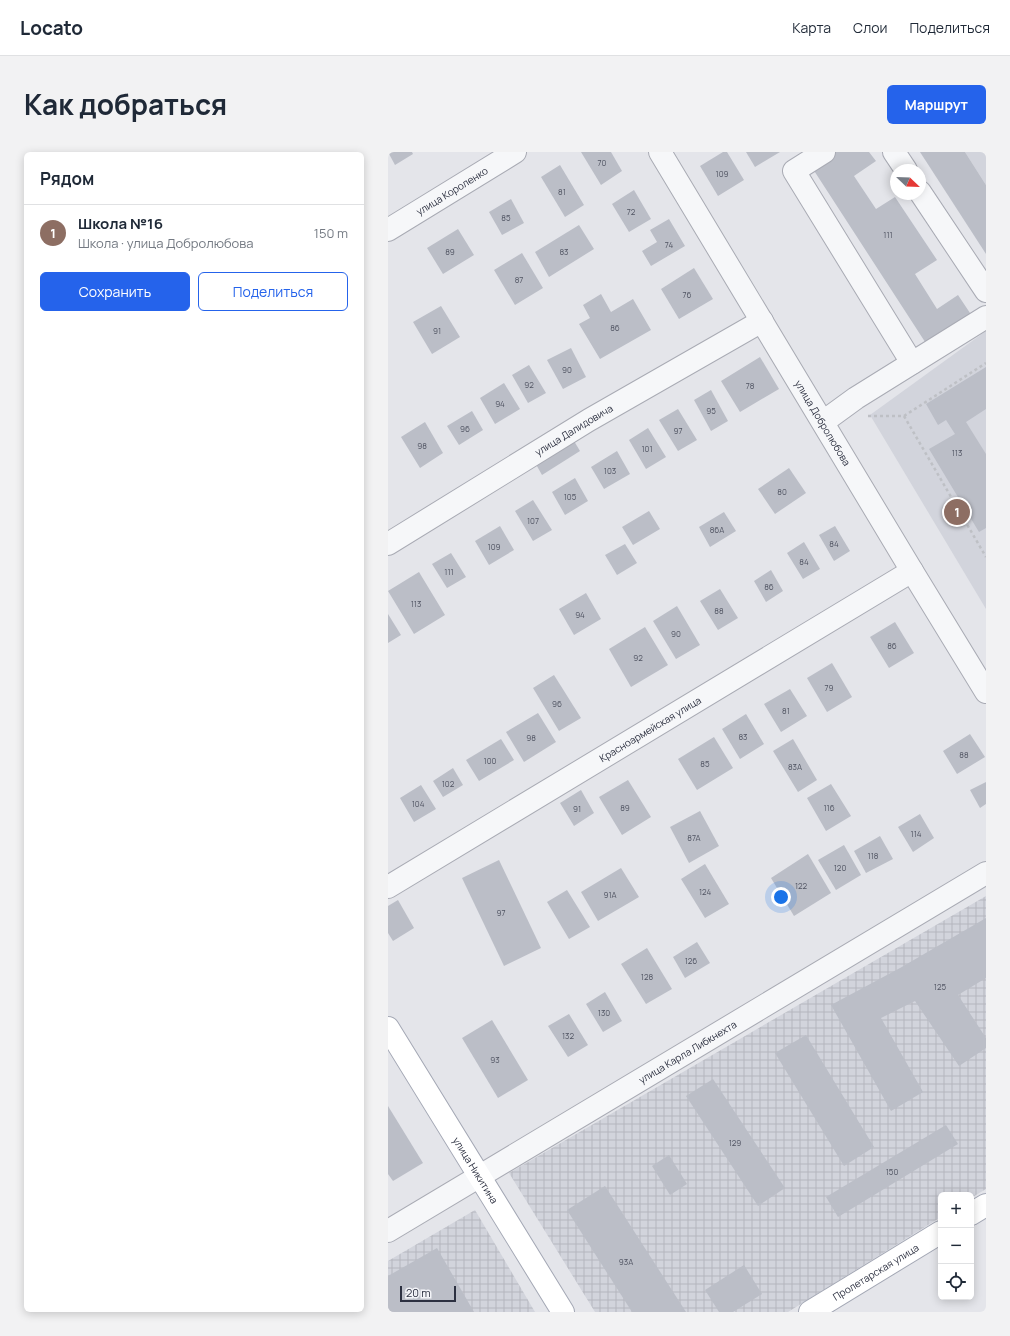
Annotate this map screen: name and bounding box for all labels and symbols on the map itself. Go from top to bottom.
house number: 70 [598,157,607,168]
street label: улица Короленко [413,163,491,218]
north arrow [890,164,926,200]
house number: 109 [716,168,729,179]
house number: 81 [558,186,566,197]
house number: 72 [627,206,636,217]
house number: 85 [501,212,511,223]
house number: 111 [883,229,893,240]
house number: 74 [665,239,673,250]
house number: 89 [445,246,455,257]
house number: 83 [559,246,569,257]
house number: 87 [515,274,523,285]
house number: 76 [683,289,692,300]
house number: 86 [610,322,620,333]
house number: 91 [433,325,441,336]
house number: 90 [562,364,572,375]
street label: улица Добролюбова [792,377,854,468]
house number: 92 [524,379,534,390]
house number: 78 [746,380,755,391]
house number: 94 [495,398,505,409]
street label: улица Далидовича [532,401,615,459]
house number: 95 [706,405,716,416]
house number: 96 [460,423,470,434]
house number: 97 [674,425,682,436]
house number: 98 [417,440,427,451]
house number: 101 [641,443,653,454]
house number: 113 [952,447,962,458]
house number: 103 [604,465,616,476]
house number: 80 [777,486,787,497]
house number: 105 [564,491,577,502]
pin: 1 [944,497,970,527]
house number: 107 [527,515,539,526]
house number: 86А [710,524,724,535]
house number: 84 [829,538,839,549]
house number: 109 [488,541,501,552]
house number: 84 [799,556,809,567]
house number: 111 [444,566,454,577]
house number: 86 [764,581,774,592]
house number: 113 [411,598,421,609]
house number: 88 [714,605,724,616]
house number: 94 [575,609,585,620]
house number: 90 [671,628,681,639]
house number: 86 [887,640,897,651]
house number: 92 [633,652,643,663]
house number: 79 [825,682,834,693]
street label: Красноармейская улица [596,693,704,765]
house number: 96 [552,698,562,709]
house number: 81 [782,705,790,716]
house number: 83 [738,731,748,742]
house number: 98 [526,732,536,743]
house number: 88 [959,749,969,760]
house number: 100 [484,755,497,766]
house number: 85 [700,758,710,769]
house number: 83А [788,761,802,772]
house number: 102 [442,778,455,789]
house number: 104 [412,798,425,809]
house number: 89 [620,802,630,813]
house number: 116 [823,802,835,813]
house number: 91 [573,803,581,814]
house number: 114 [911,828,922,839]
house number: 87А [687,832,701,843]
house number: 118 [868,850,879,861]
house number: 120 [834,862,846,873]
house number: 122 [795,880,808,891]
house number: 124 [699,886,711,897]
your location [771,887,791,907]
house number: 91А [603,889,617,900]
house number: 97 [497,907,505,918]
house number: 126 [685,955,697,966]
house number: 128 [641,971,654,982]
house number: 125 [934,981,947,992]
house number: 130 [598,1007,610,1018]
street label: улица Карла Либкнехта [636,1017,739,1086]
house number: 132 [562,1030,574,1041]
house number: 93 [490,1054,500,1065]
street label: улица Никитина [450,1134,501,1206]
house number: 129 [729,1137,741,1148]
house number: 150 [886,1166,898,1177]
street label: Пролетарская улица [830,1240,921,1304]
house number: 93А [619,1256,633,1267]
scale bar [400,1284,456,1303]

